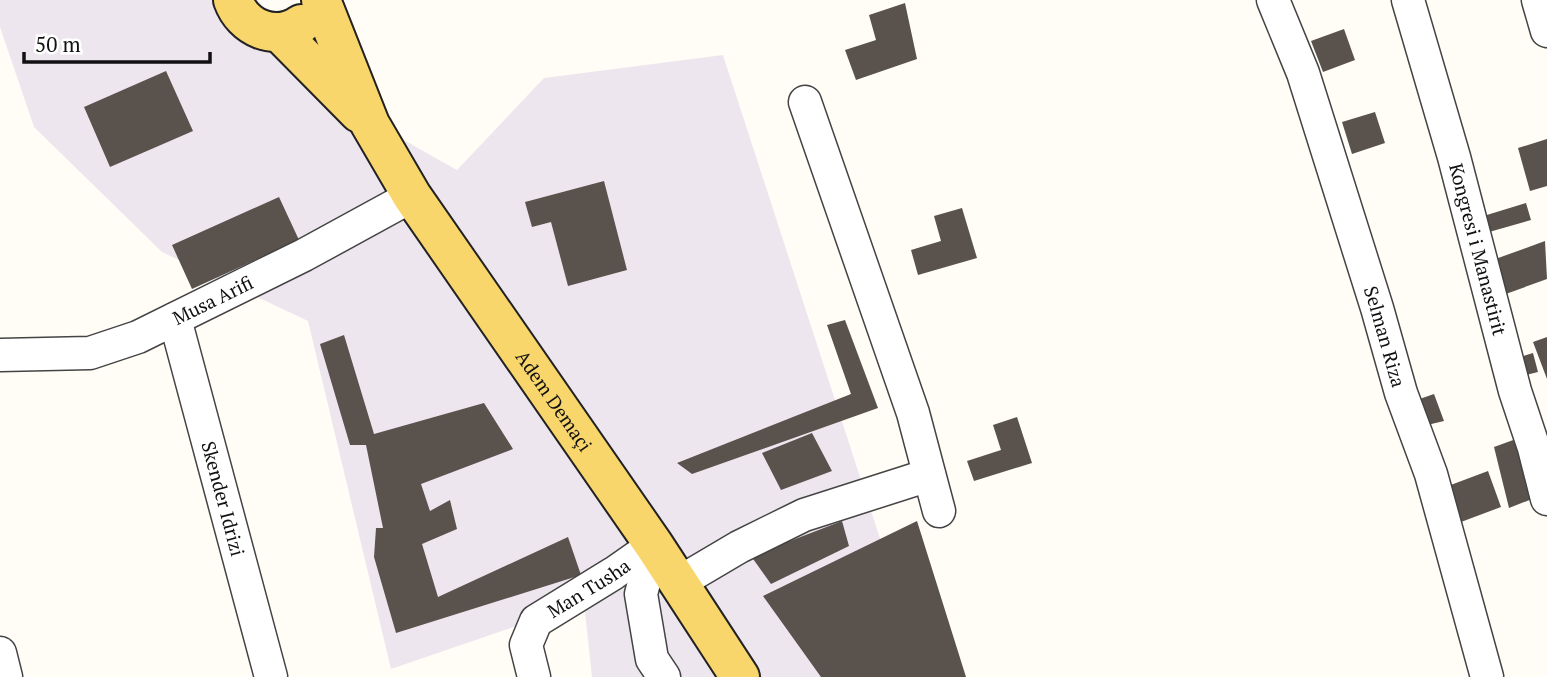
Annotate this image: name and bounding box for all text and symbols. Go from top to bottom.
scale bar [24,21,210,65]
text: 50 m [35,30,81,58]
street label: Kongresi i Manastirit [1444,160,1513,338]
street label: Musa Arifi [168,269,257,330]
street label: Selman Riza [1359,283,1412,390]
street label: Adem Demaçi [511,345,598,456]
street label: Skender Idrizi [196,438,251,559]
street label: Man Tusha [542,552,635,623]

